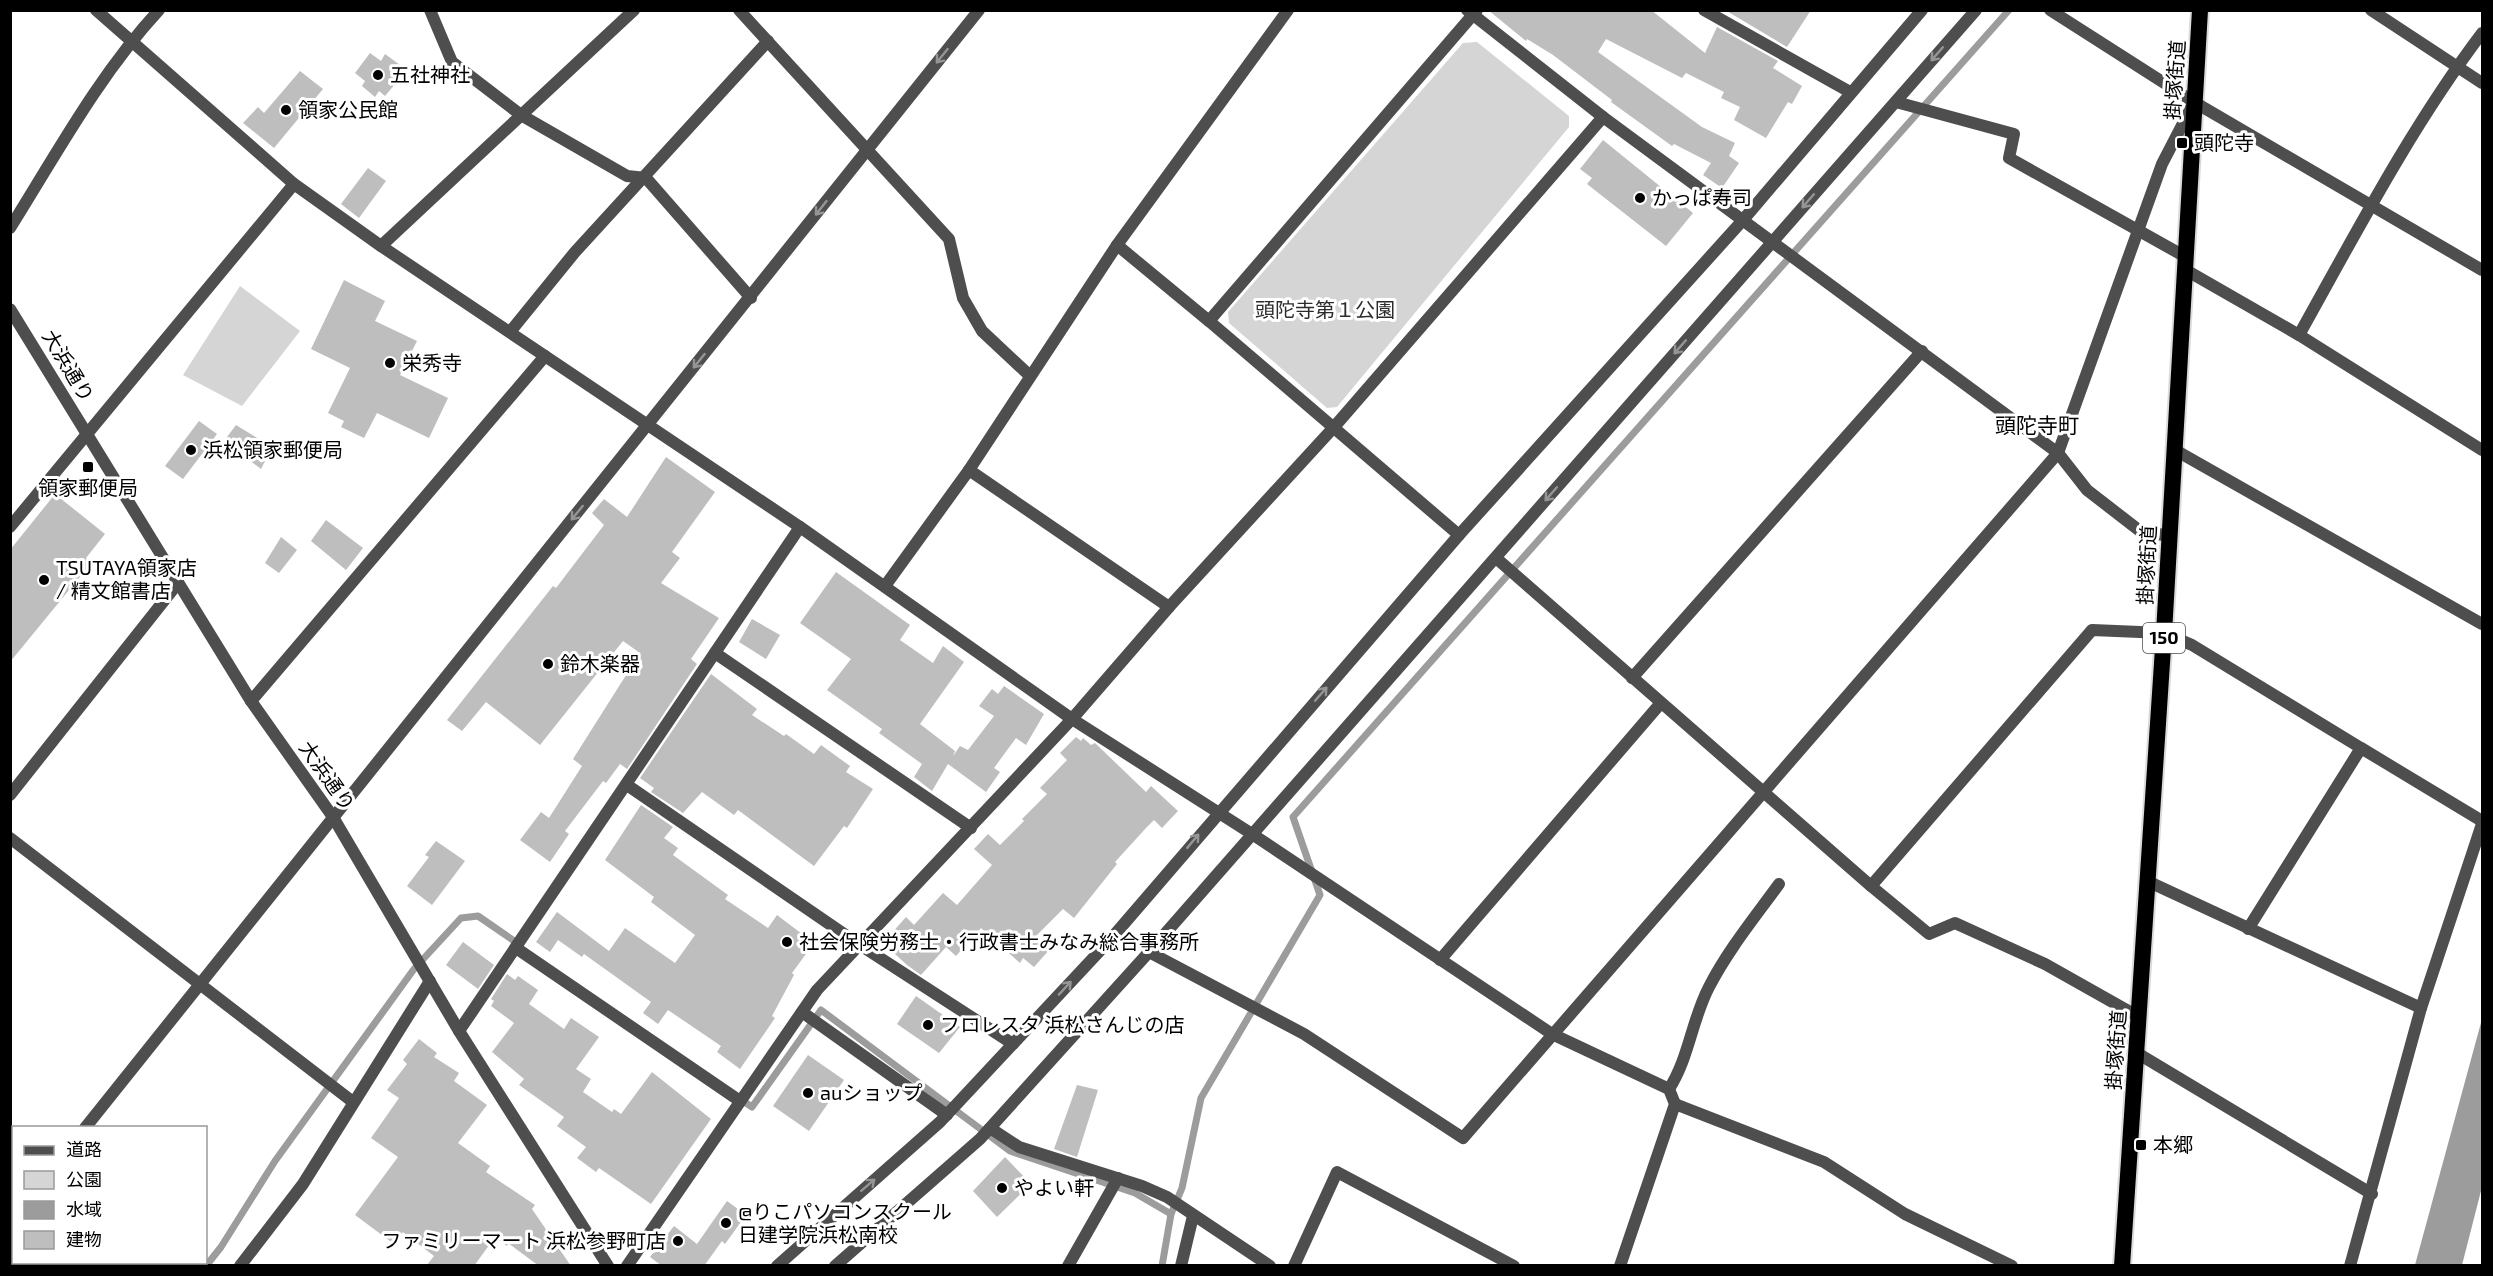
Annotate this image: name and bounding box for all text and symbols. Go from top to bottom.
street label: 掛塚街道 [2159,39,2189,121]
one-way arrow [1930,47,1944,62]
one-way arrow [936,48,949,64]
place label: 五社神社 [390,62,470,86]
marker: 五社神社 [371,68,385,82]
place label: 領家公民館 [298,97,398,121]
marker: 領家公民館 [279,103,293,117]
place label: 頭陀寺 [2194,130,2254,154]
marker: 頭陀寺 [2175,136,2189,150]
place label: かっぱ寿司 [1652,185,1752,209]
marker: かっぱ寿司 [1633,191,1647,205]
one-way arrow [1801,193,1815,208]
one-way arrow [814,200,827,216]
park label: 頭陀寺第１公園 [1255,297,1395,321]
street label: 大浜通り [38,325,100,406]
one-way arrow [1673,339,1687,354]
place label: 栄秀寺 [402,350,462,374]
one-way arrow [693,353,706,369]
marker: 栄秀寺 [383,356,397,370]
district label: 頭陀寺町 [1995,412,2079,437]
place label: 浜松領家郵便局 [203,437,343,461]
marker: 浜松領家郵便局 [184,443,198,457]
marker: 領家郵便局 [81,460,95,474]
place label: 領家郵便局 [38,475,138,499]
one-way arrow [1544,486,1558,501]
one-way arrow [570,505,583,521]
street label: 掛塚街道 [2132,524,2160,606]
place label: TSUTAYA領家店 / 精文館書店 [56,555,197,602]
marker: TSUTAYA領家店 / 精文館書店 [37,573,51,587]
road number: 150 [2143,623,2185,653]
place label: 鈴木楽器 [560,651,640,675]
marker: 鈴木楽器 [541,657,555,671]
one-way arrow [1314,686,1328,701]
street label: 大浜通り [295,736,361,815]
one-way arrow [1187,833,1200,849]
place label: 社会保険労務士・行政書士みなみ総合事務所 [799,929,1199,953]
marker: 社会保険労務士・行政書士みなみ総合事務所 [780,935,794,949]
one-way arrow [1058,981,1072,996]
street label: 掛塚街道 [2100,1009,2130,1091]
place label: フロレスタ 浜松さんじの店 [940,1012,1184,1036]
marker: フロレスタ 浜松さんじの店 [921,1018,935,1032]
place label: auショップ [820,1080,922,1104]
marker: auショップ [801,1086,815,1100]
legend [12,1126,207,1264]
place label: 本郷 [2153,1132,2193,1156]
text: 道路 [66,1138,102,1160]
marker: 本郷 [2134,1138,2148,1152]
text: 公園 [66,1168,102,1190]
place label: やよい軒 [1014,1175,1094,1199]
one-way arrow [860,1178,875,1192]
marker: やよい軒 [995,1181,1009,1195]
text: 水域 [66,1198,102,1220]
place label: @りこパソコンスクール 日建学院浜松南校 [738,1199,952,1246]
marker: @りこパソコンスクール 日建学院浜松南校 [719,1216,733,1230]
text: 建物 [66,1228,102,1250]
place label: ファミリーマート 浜松参野町店 [382,1228,666,1252]
marker: ファミリーマート 浜松参野町店 [671,1234,685,1248]

